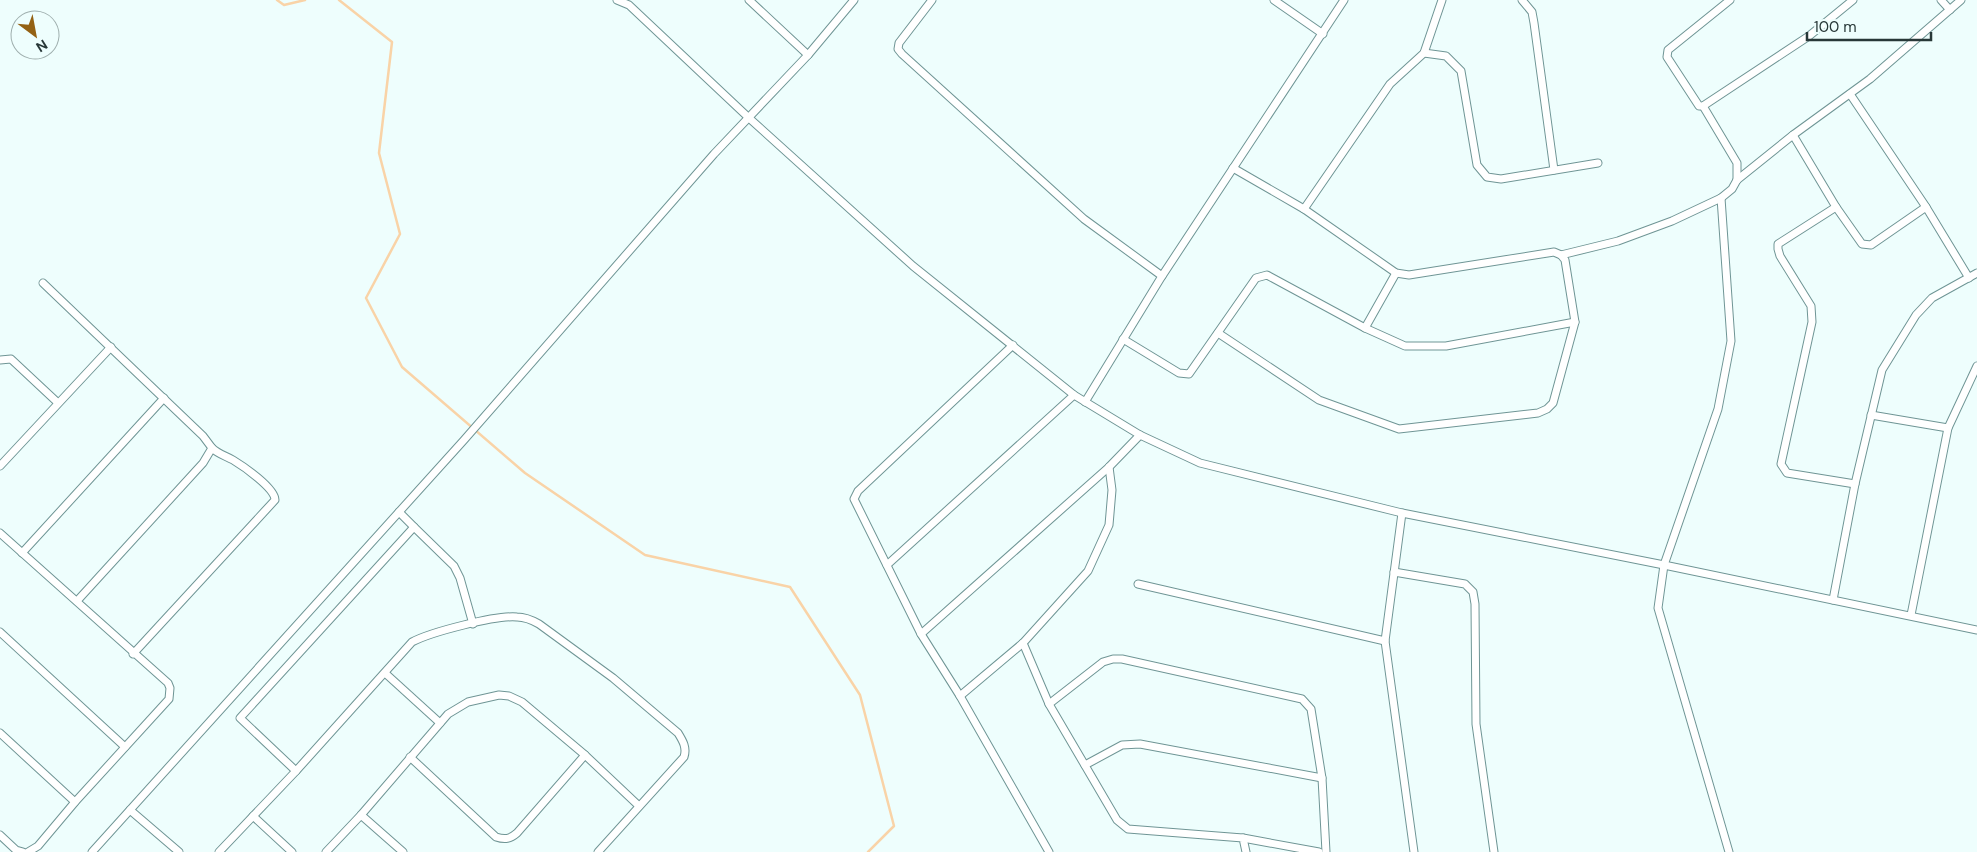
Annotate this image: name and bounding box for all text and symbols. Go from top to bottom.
north arrow [10,10,60,60]
scale bar [1807,10,1931,42]
text: 100 m [1814,17,1857,37]
text: N [33,36,51,56]

